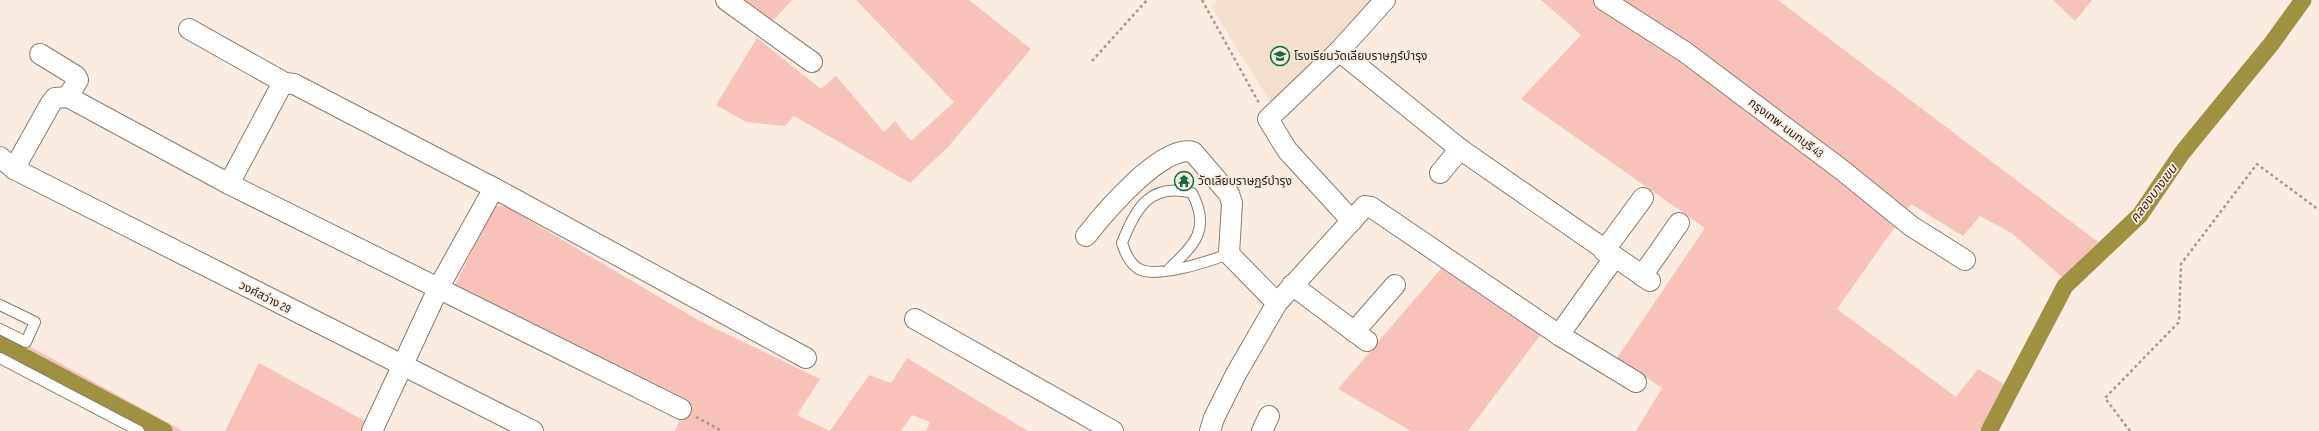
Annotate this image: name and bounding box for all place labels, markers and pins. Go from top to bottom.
school or university icon: โรงเรียนวัดเลียบราษฏร์บำรุง [1269,45,1291,67]
place label: โรงเรียนวัดเลียบราษฏร์บำรุง [1294,49,1428,64]
temple icon: วัดเลียบราษฏร์บำรุง [1173,170,1195,192]
place label: วัดเลียบราษฏร์บำรุง [1198,174,1292,189]

